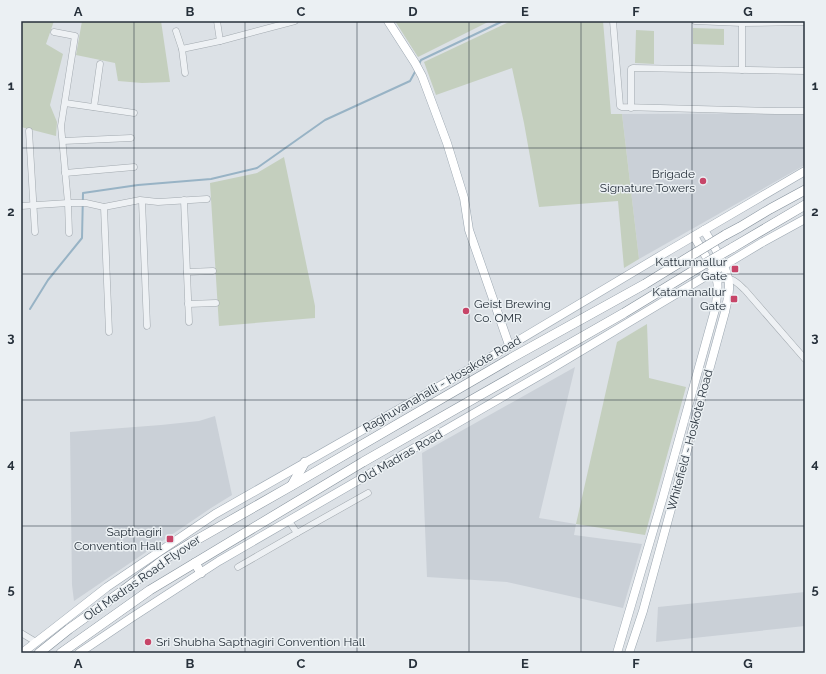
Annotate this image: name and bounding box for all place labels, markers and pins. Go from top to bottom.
place label: Brigade Signature Towers [600,167,695,195]
marker: Brigade Signature Towers [698,176,708,186]
place label: Kattumnallur Gate [655,255,728,283]
marker: Kattumnallur Gate [730,264,740,274]
place label: Katamanallur Gate [652,285,727,313]
marker: Katamanallur Gate [729,294,739,304]
place label: Geist Brewing Co. OMR [474,297,551,325]
marker: Geist Brewing Co. OMR [461,306,471,316]
place label: Sapthagiri Convention Hall [74,525,163,553]
marker: Sapthagiri Convention Hall [165,534,175,544]
place label: Sri Shubha Sapthagiri Convention Hall [156,635,366,649]
marker: Sri Shubha Sapthagiri Convention Hall [143,637,153,647]

